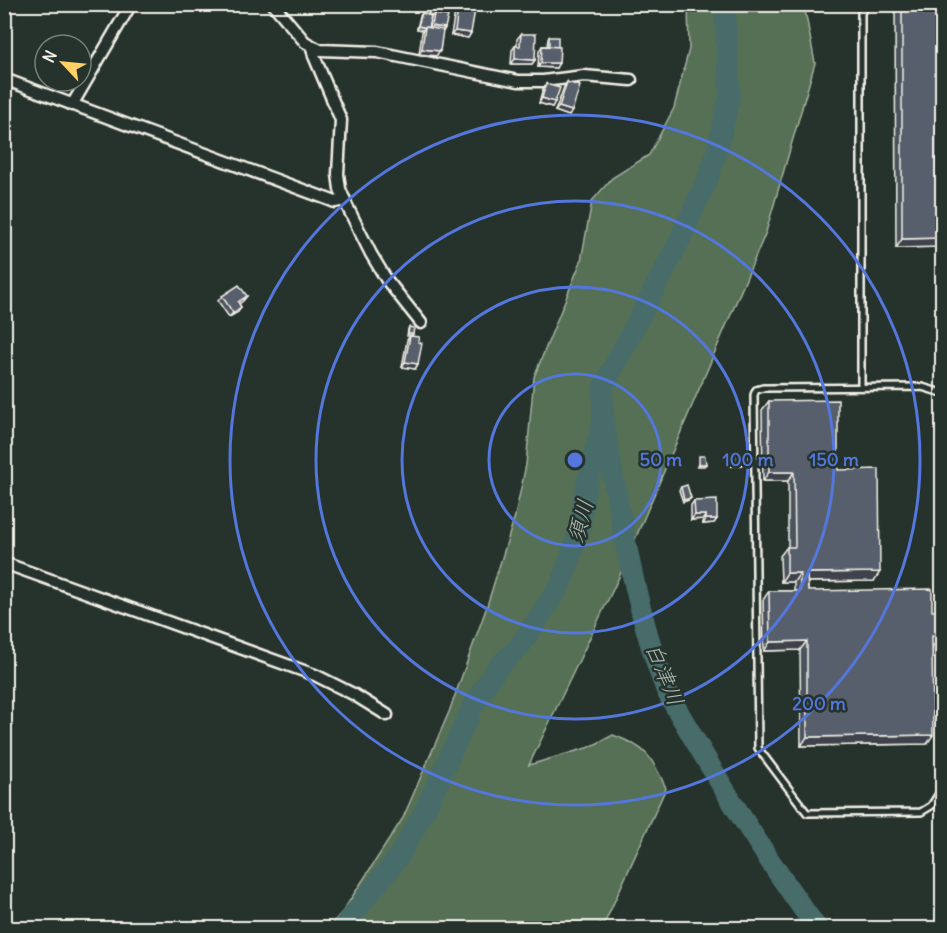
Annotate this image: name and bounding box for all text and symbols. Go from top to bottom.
north arrow [33,33,93,93]
text: N [38,47,61,66]
text: 50 m [640,448,682,471]
text: 100 m [723,448,774,471]
text: 150 m [809,448,859,471]
centre of rings [565,450,585,470]
water label: 須川 [561,496,599,546]
water label: 白津川 [640,638,690,710]
text: 200 m [792,692,846,715]

